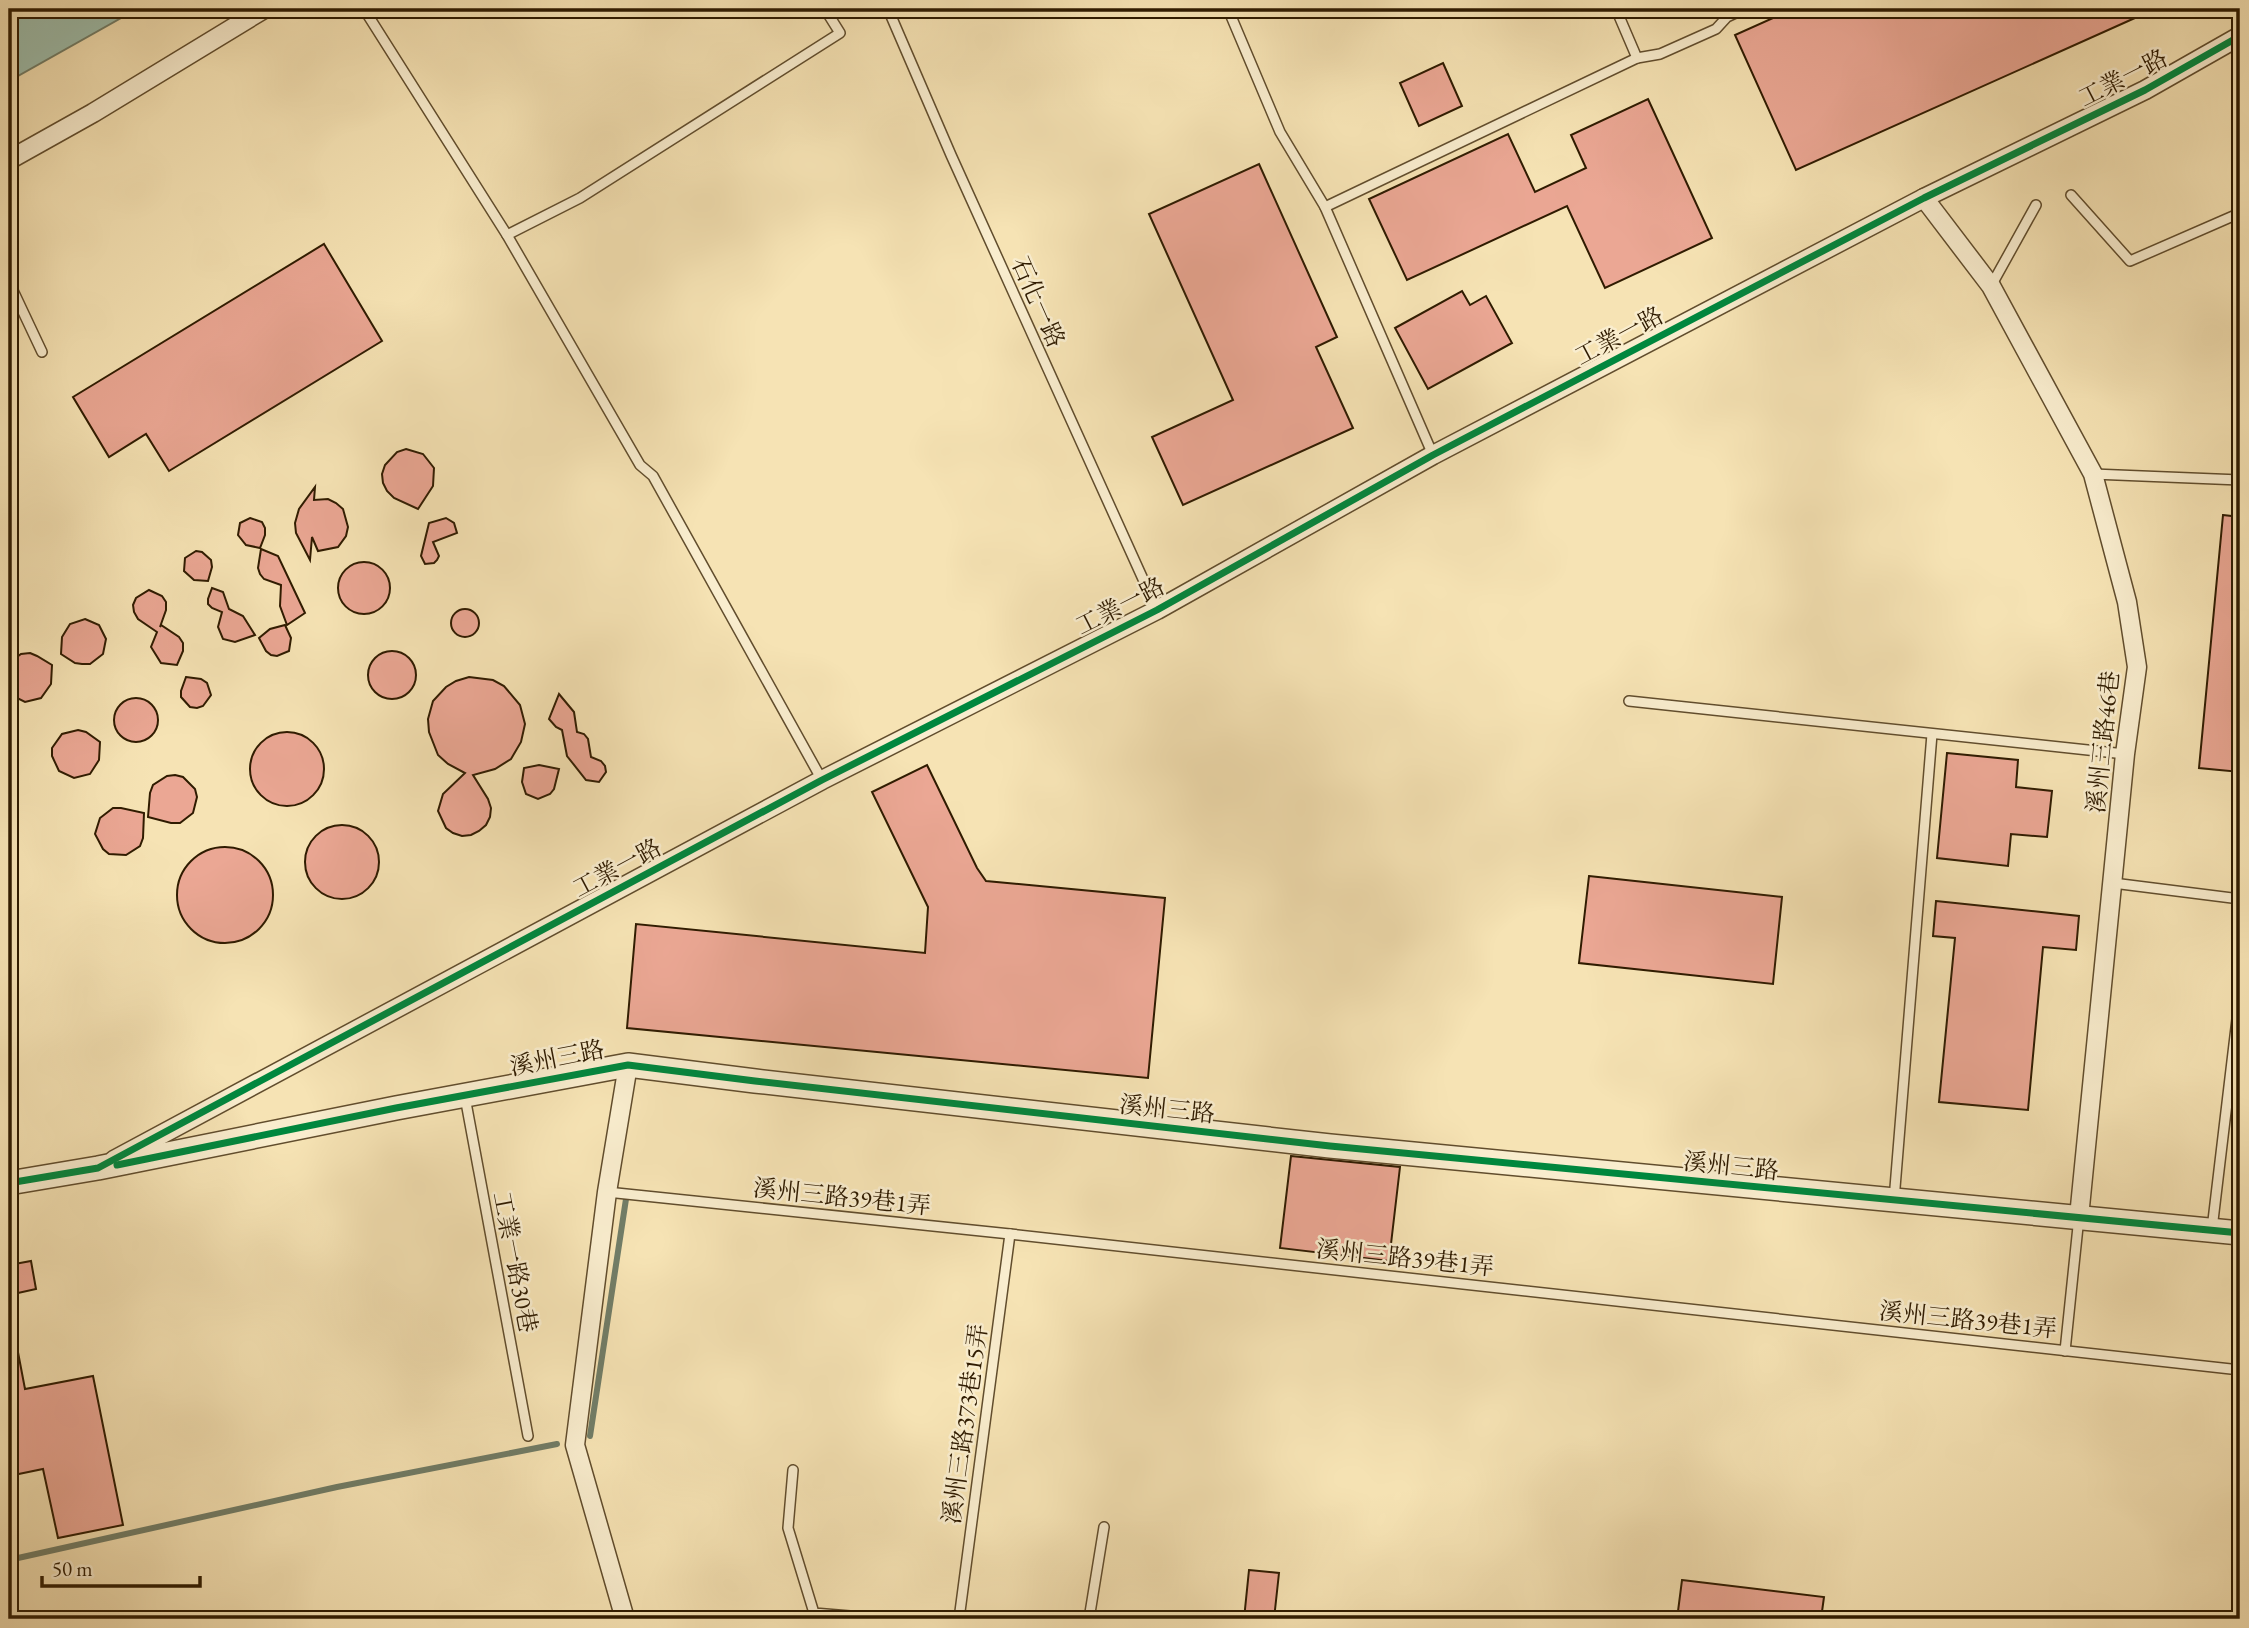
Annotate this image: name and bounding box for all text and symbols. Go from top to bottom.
street label: 工業一路 [2073,42,2173,113]
street label: 石化一路 [1005,252,1072,352]
street label: 工業一路 [1569,299,1668,372]
street label: 工業一路 [1070,570,1170,641]
street label: 溪州三路46巷 [2080,669,2125,815]
street label: 工業一路 [567,831,666,904]
street label: 溪州三路 [507,1033,607,1082]
street label: 溪州三路 [1118,1088,1216,1129]
street label: 溪州三路 [1682,1145,1780,1186]
street label: 溪州三路39巷1弄 [752,1172,932,1221]
street label: 工業一路30巷 [487,1189,544,1335]
street label: 溪州三路39巷1弄 [1315,1233,1495,1282]
street label: 溪州三路39巷1弄 [1878,1295,2058,1344]
street label: 溪州三路373巷15弄 [935,1322,994,1526]
scale bar [42,1544,200,1588]
text: 50 m [52,1555,93,1582]

